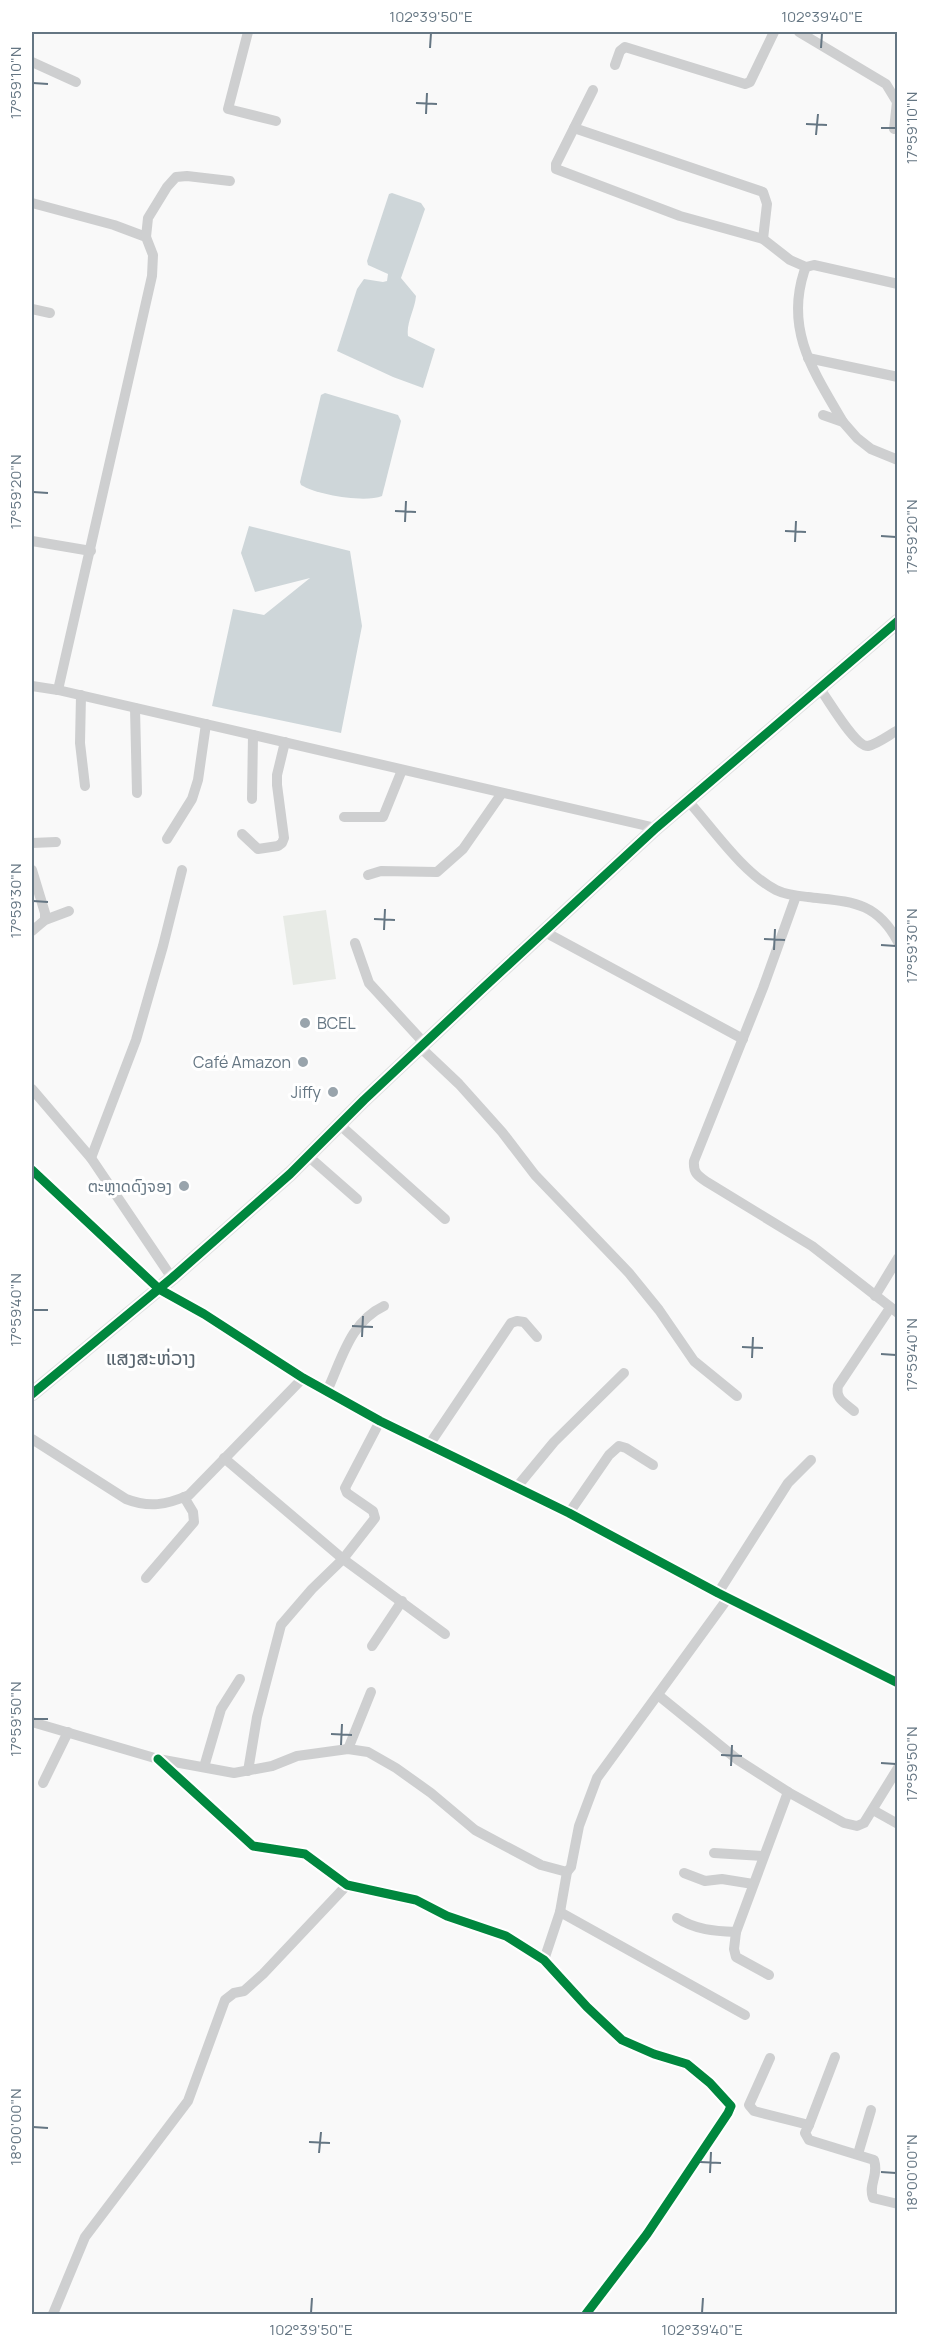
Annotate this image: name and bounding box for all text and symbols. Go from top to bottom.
text: 102°39'50"E [389,6,473,27]
text: 102°39'40"E [781,6,863,27]
text: 17°59'10"N [5,47,26,119]
text: 17°59'10"N [901,92,922,164]
text: 17°59'20"N [5,454,26,530]
text: 17°59'20"N [901,499,922,575]
text: 17°59'30"N [5,864,26,938]
text: 17°59'30"N [901,909,922,983]
place label: BCEL [317,1012,356,1034]
marker: BCEL [298,1016,312,1030]
place label: Café Amazon [193,1051,291,1073]
marker: Café Amazon [296,1055,310,1069]
place label: Jiffy [291,1081,322,1103]
marker: Jiffy [326,1085,340,1099]
place label: ຕະຫຼາດດົງຈອງ [88,1175,172,1197]
marker: ຕະຫຼາດດົງຈອງ [177,1179,191,1193]
text: 17°59'40"N [5,1273,26,1347]
text: 17°59'40"N [901,1318,922,1392]
district label: ແສງສະຫ່ວາງ [106,1344,196,1371]
text: 17°59'50"N [5,1681,26,1757]
text: 17°59'50"N [901,1726,922,1802]
text: 18°00'00"N [5,2088,26,2166]
text: 18°00'00"N [901,2134,922,2212]
text: 102°39'50"E [269,2319,353,2340]
text: 102°39'40"E [661,2319,743,2340]

